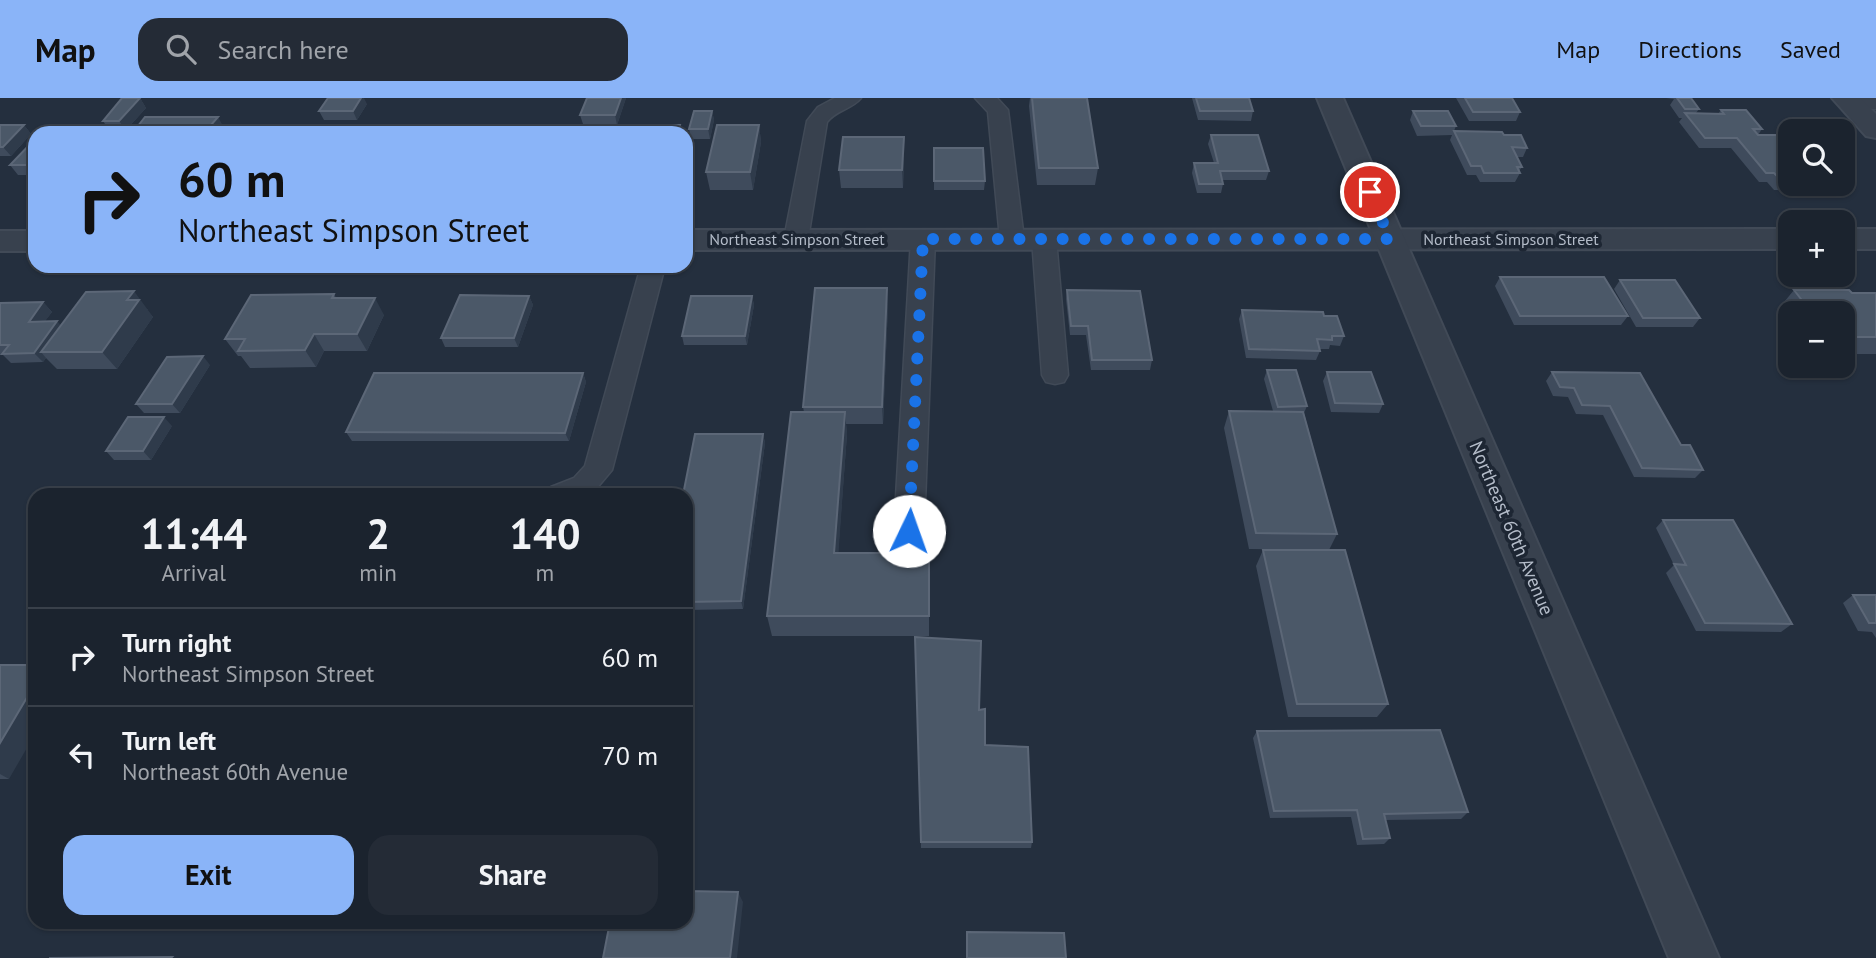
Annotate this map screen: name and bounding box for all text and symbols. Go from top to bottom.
search box [138,18,628,81]
text: Map [35,28,96,71]
icon: search [162,30,200,68]
text: Search here [218,33,349,66]
text: Map [1556,34,1600,65]
text: Directions [1638,34,1742,65]
text: Saved [1780,34,1841,65]
map controls [1778,119,1855,378]
button: search [1778,119,1855,196]
text: 60 m [178,147,285,211]
icon: right [63,154,154,245]
pin [1340,162,1400,222]
icon: arrive [1351,173,1389,211]
text: Northeast Simpson Street [178,209,529,251]
button: + [1778,210,1855,287]
street label: Northeast Simpson Street [709,229,885,249]
street label: Northeast Simpson Street [1423,229,1599,249]
button: − [1778,301,1855,378]
street label: Northeast 60th Avenue [1464,437,1560,619]
position arrow [872,494,946,568]
text: 11:44 [140,506,247,561]
text: 2 [366,506,390,561]
text: 140 [509,506,581,561]
text: Arrival [161,558,226,587]
text: min [359,558,397,587]
text: m [536,558,554,587]
text: Turn right [122,626,231,659]
icon: right [63,638,101,676]
text: 60 m [602,641,658,674]
text: Northeast Simpson Street [122,659,374,688]
text: Turn left [122,724,216,757]
icon: left [63,736,101,774]
text: 70 m [602,739,658,772]
text: Northeast 60th Avenue [122,757,348,786]
button: Exit [63,835,354,915]
button: Share [368,835,658,915]

